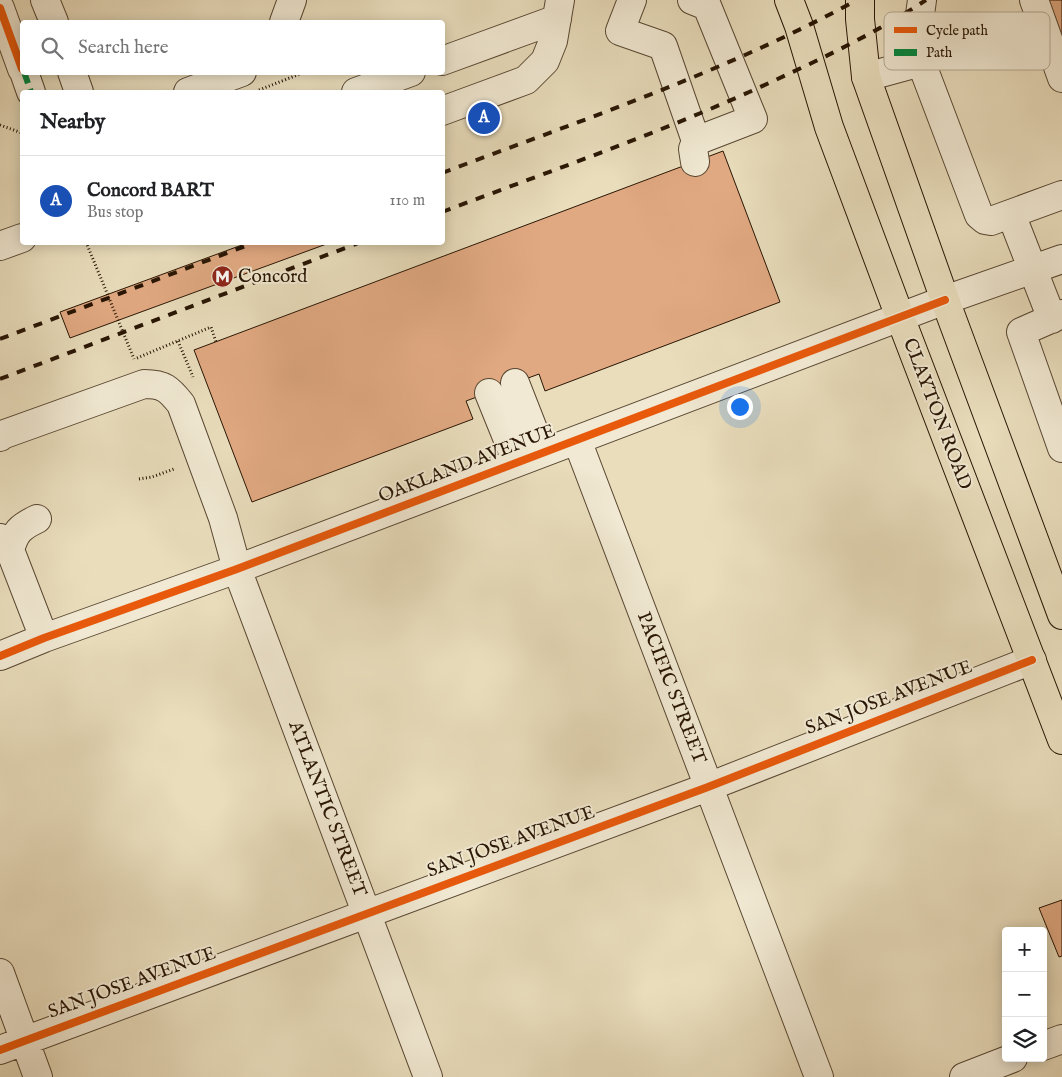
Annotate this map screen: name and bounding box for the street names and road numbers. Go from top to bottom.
street label: CLAYTON ROAD [897,335,977,493]
street label: OAKLAND AVENUE [375,419,559,509]
street label: PACIFIC STREET [631,609,711,767]
street label: SAN JOSE AVENUE [802,655,976,741]
street label: ATLANTIC STREET [282,717,372,901]
street label: SAN JOSE AVENUE [424,801,598,883]
street label: SAN JOSE AVENUE [45,942,219,1024]

